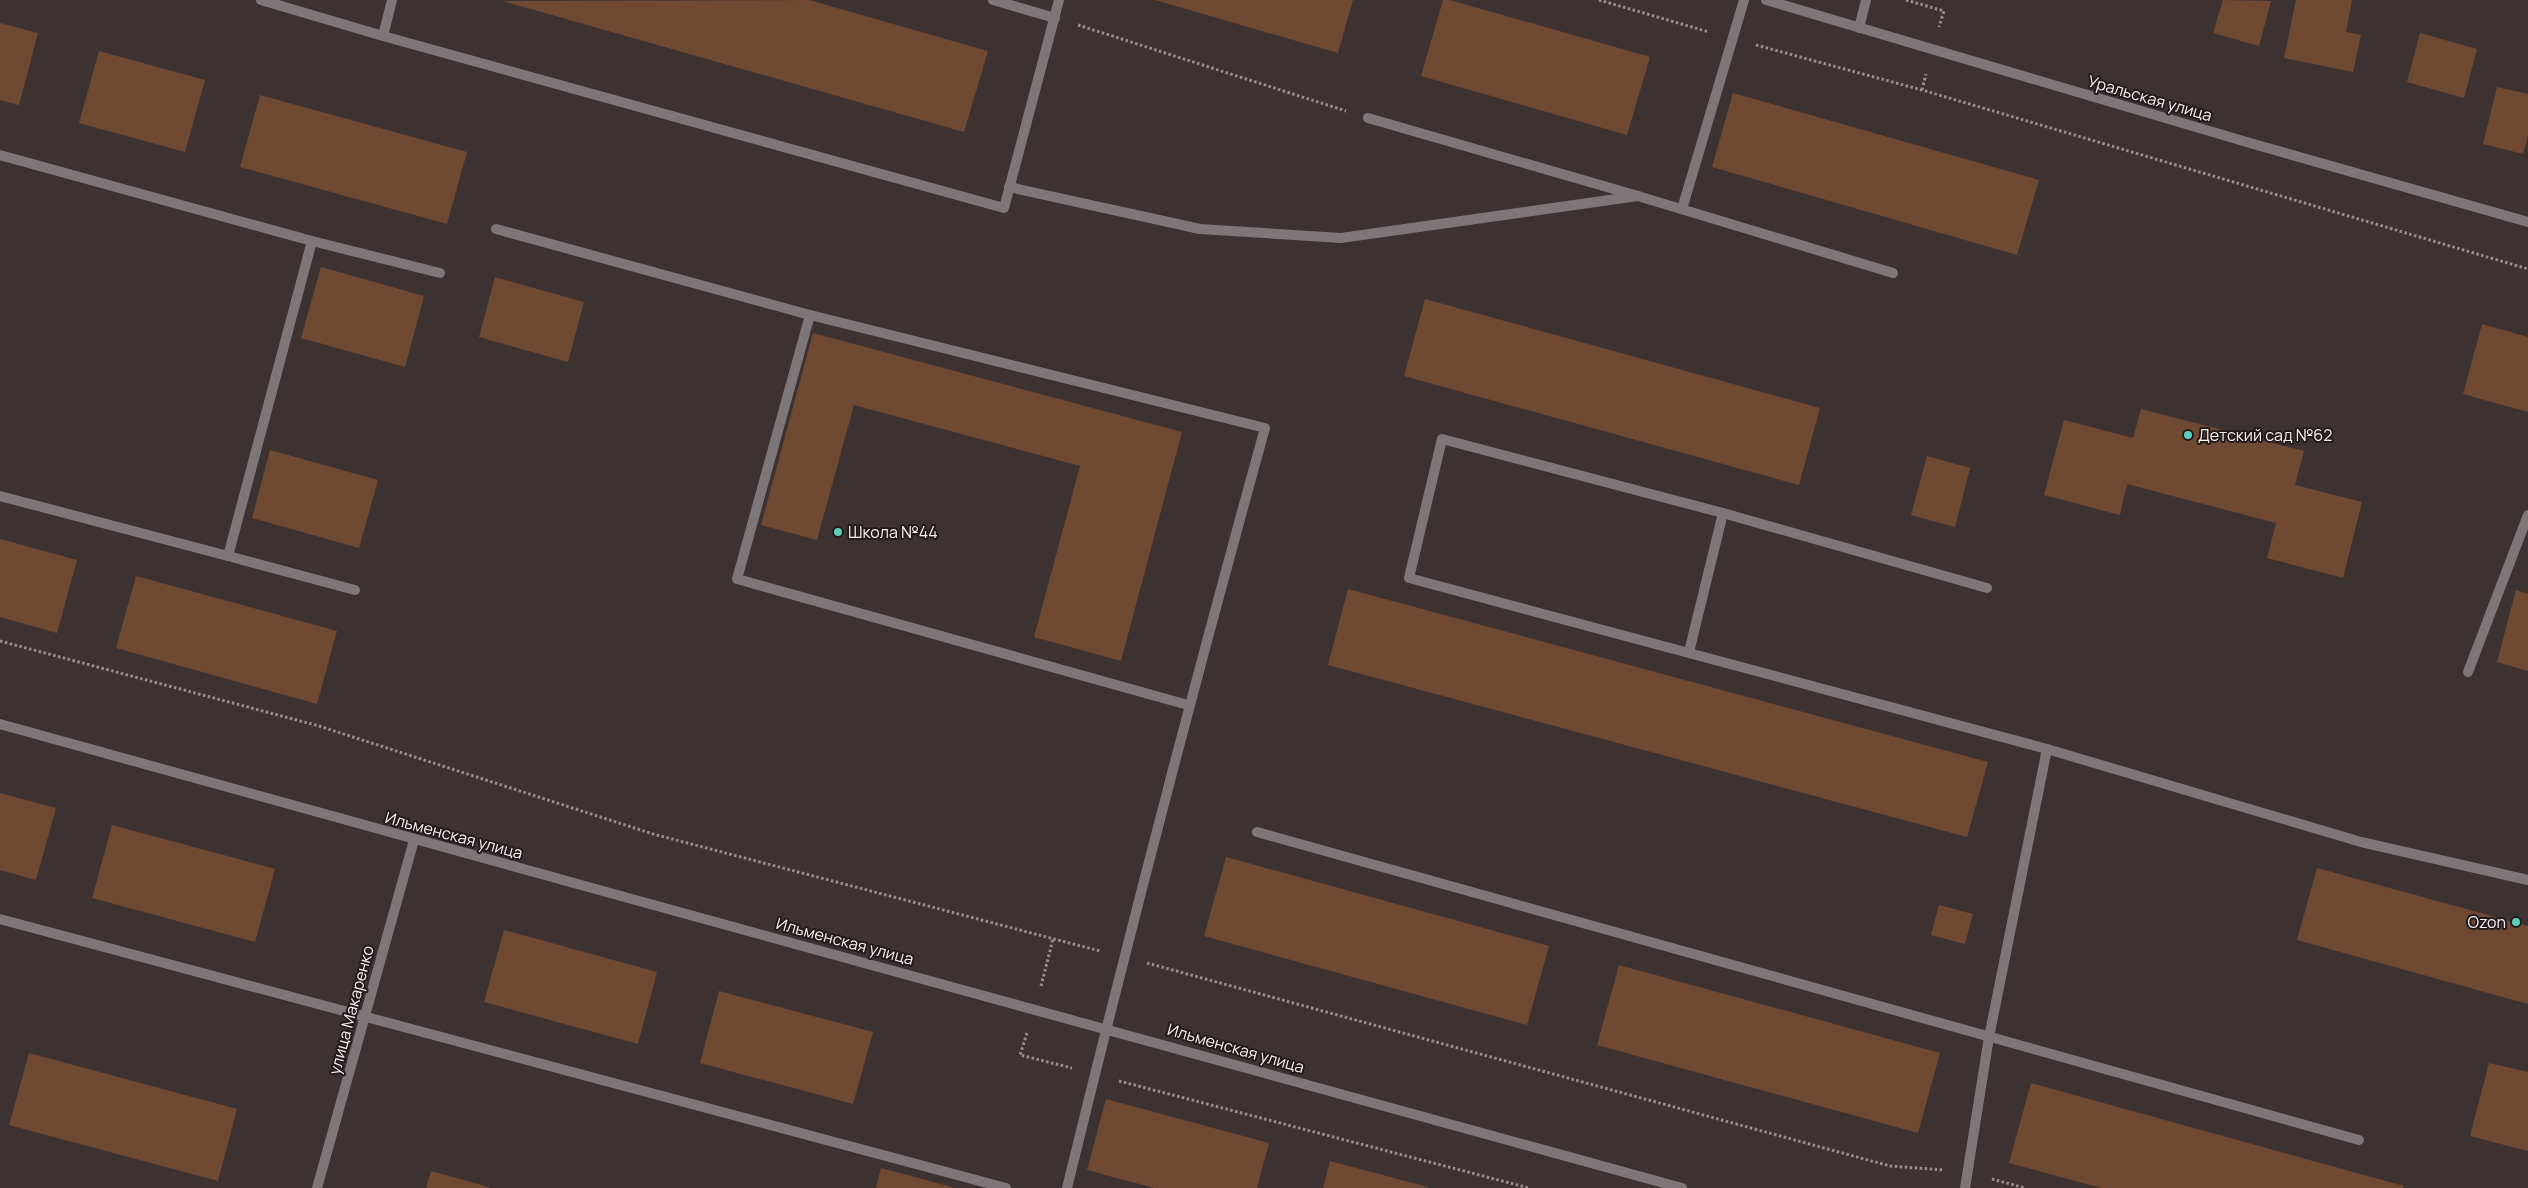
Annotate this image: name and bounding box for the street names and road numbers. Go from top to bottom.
street label: Уральская улица [2085,70,2215,126]
street label: Ильменская улица [383,806,525,864]
street label: Ильменская улица [774,912,916,970]
street label: улица Макаренко [323,943,379,1077]
street label: Ильменская улица [1165,1018,1307,1078]

